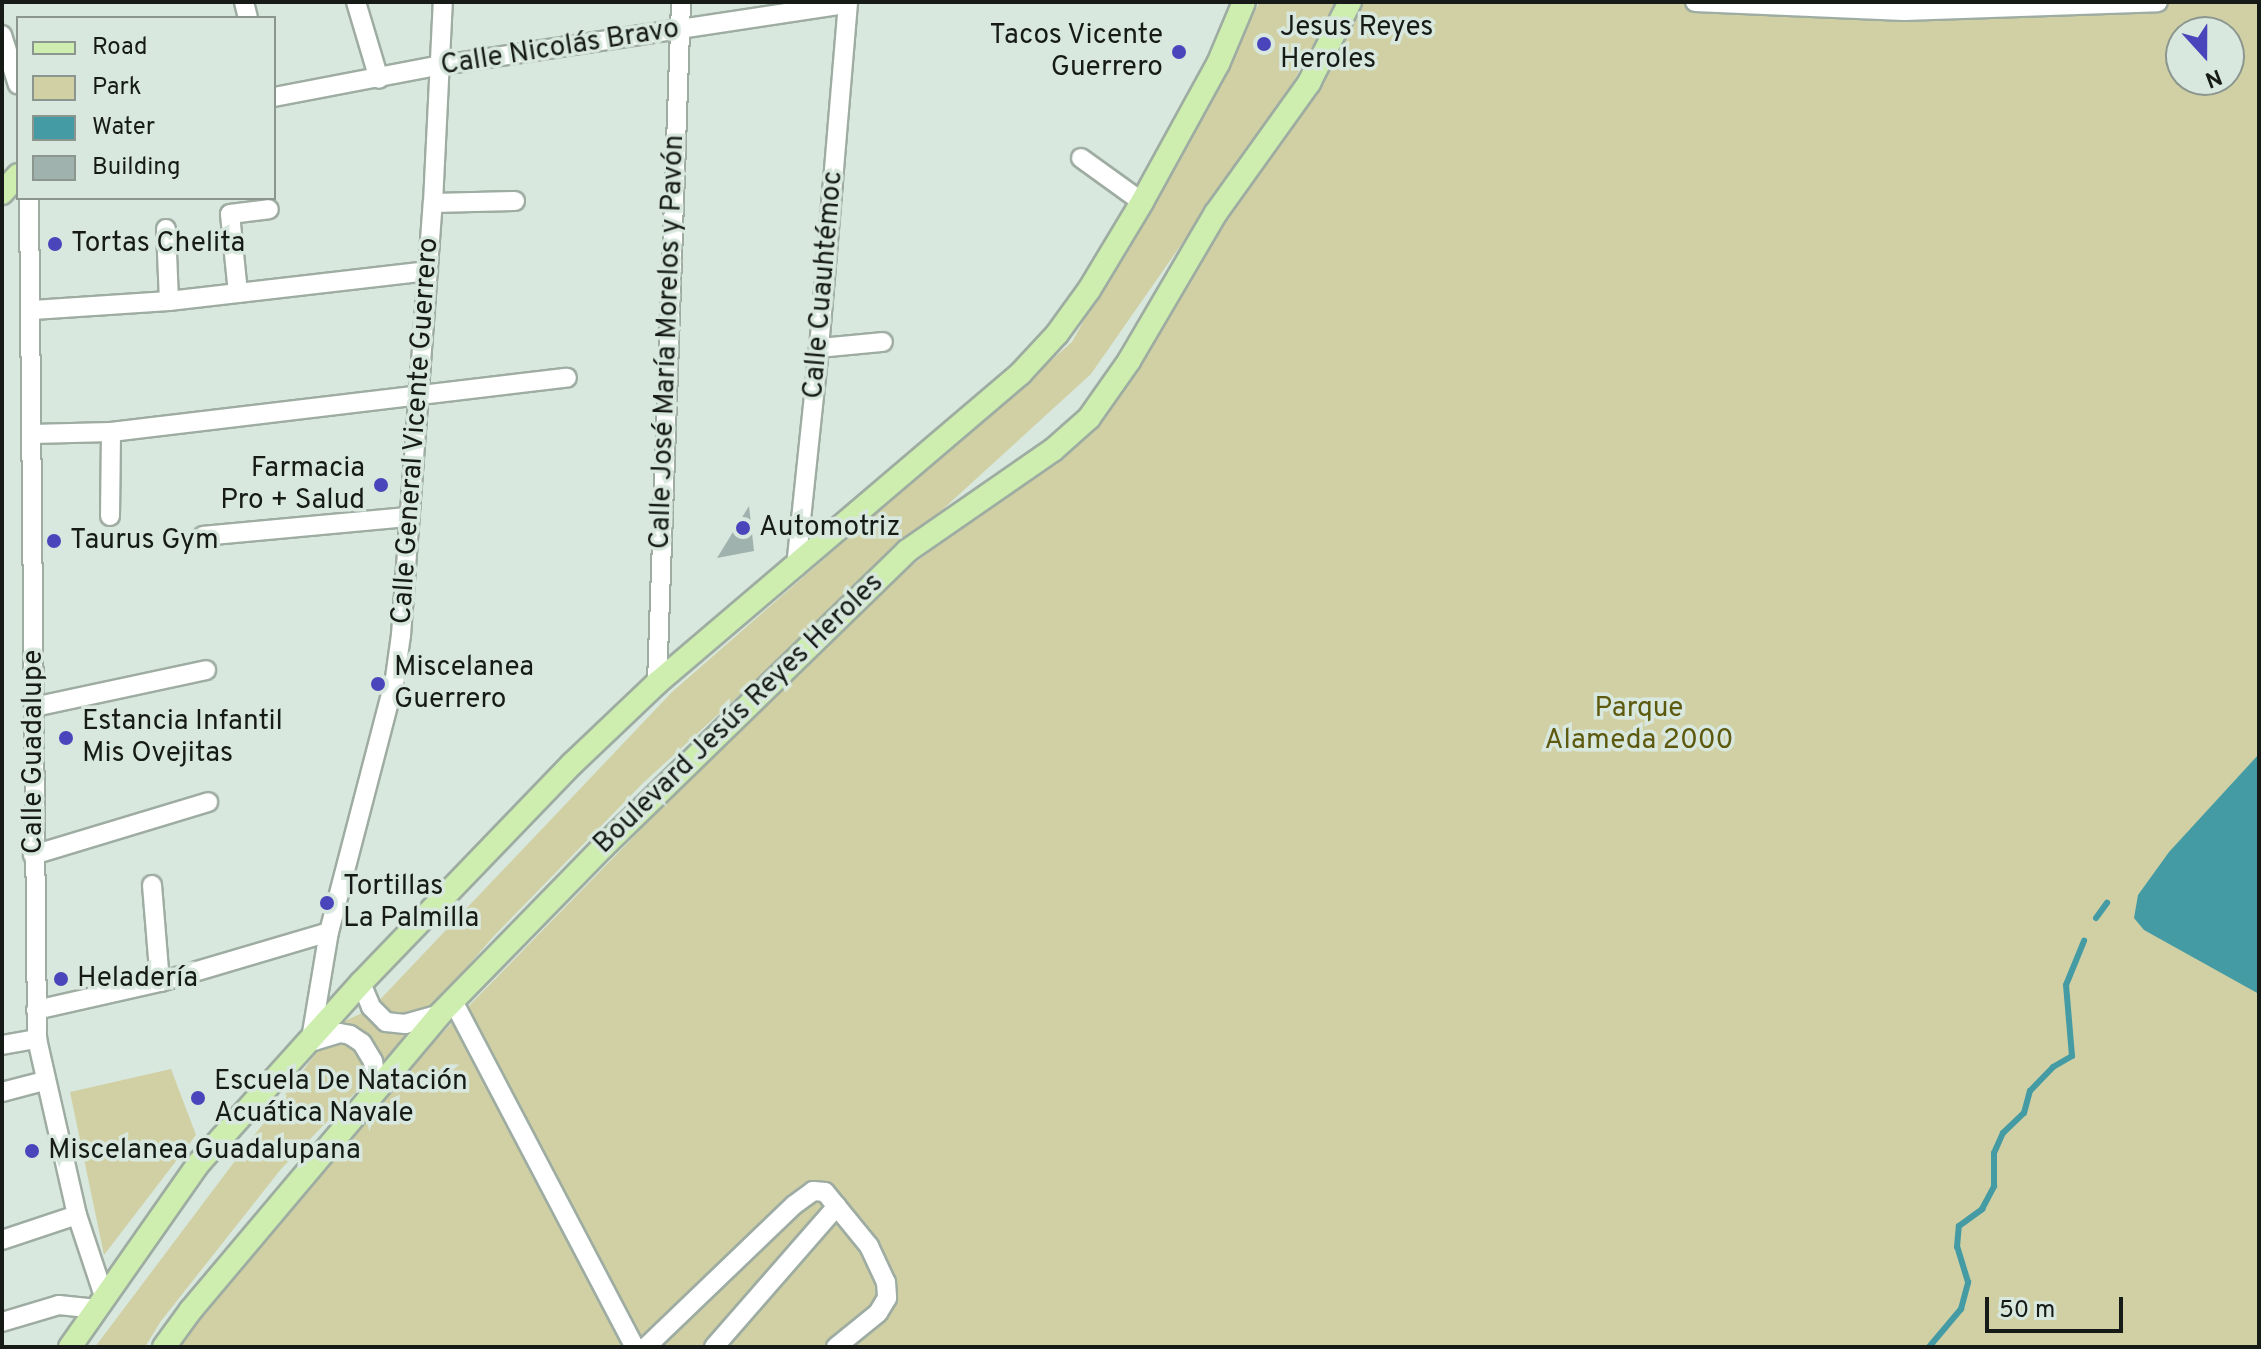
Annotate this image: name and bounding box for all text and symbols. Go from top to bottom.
place label: Jesus Reyes Heroles [1280,11,1433,77]
street label: Calle Nicolás Bravo [438,13,682,83]
legend [16,16,276,200]
north arrow [2165,16,2245,96]
place label: Tacos Vicente Guerrero [988,19,1163,85]
text: Road [92,33,148,63]
marker: Jesus Reyes Heroles [1255,35,1273,53]
marker: Tacos Vicente Guerrero [1170,43,1188,61]
text: N [2201,62,2225,92]
text: Park [92,73,142,103]
text: Water [92,113,155,143]
street label: Calle José María Morelos y Pavón [644,134,692,550]
text: Building [92,153,181,183]
street label: Calle Cuauhtémoc [797,170,851,400]
place label: Tortas Chelita [71,227,245,261]
marker: Tortas Chelita [46,235,64,253]
street label: Calle General Vicente Guerrero [386,236,446,626]
place label: Farmacia Pro + Salud [220,452,365,518]
marker: Farmacia Pro + Salud [372,476,390,494]
place label: Automotriz [759,511,900,545]
marker: Automotriz [734,519,752,537]
place label: Taurus Gym [70,524,219,558]
marker: Taurus Gym [45,532,63,550]
street label: Boulevard Jesús Reyes Heroles [587,567,891,861]
street label: Calle Guadalupe [17,650,51,854]
place label: Miscelanea Guerrero [394,651,534,717]
marker: Miscelanea Guerrero [369,675,387,693]
park label: Parque Alameda 2000 [1545,692,1733,758]
place label: Estancia Infantil Mis Ovejitas [82,705,283,771]
marker: Estancia Infantil Mis Ovejitas [57,729,75,747]
place label: Tortillas La Palmilla [343,870,479,936]
marker: Tortillas La Palmilla [318,894,336,912]
place label: Heladería [77,962,198,996]
marker: Heladería [52,970,70,988]
place label: Escuela De Natación Acuática Navale [214,1065,468,1131]
marker: Escuela De Natación Acuática Navale [189,1089,207,1107]
place label: Miscelanea Guadalupana [48,1134,361,1168]
marker: Miscelanea Guadalupana [23,1142,41,1160]
scale bar [1989,1281,2127,1331]
text: 50 m [1999,1296,2055,1326]

